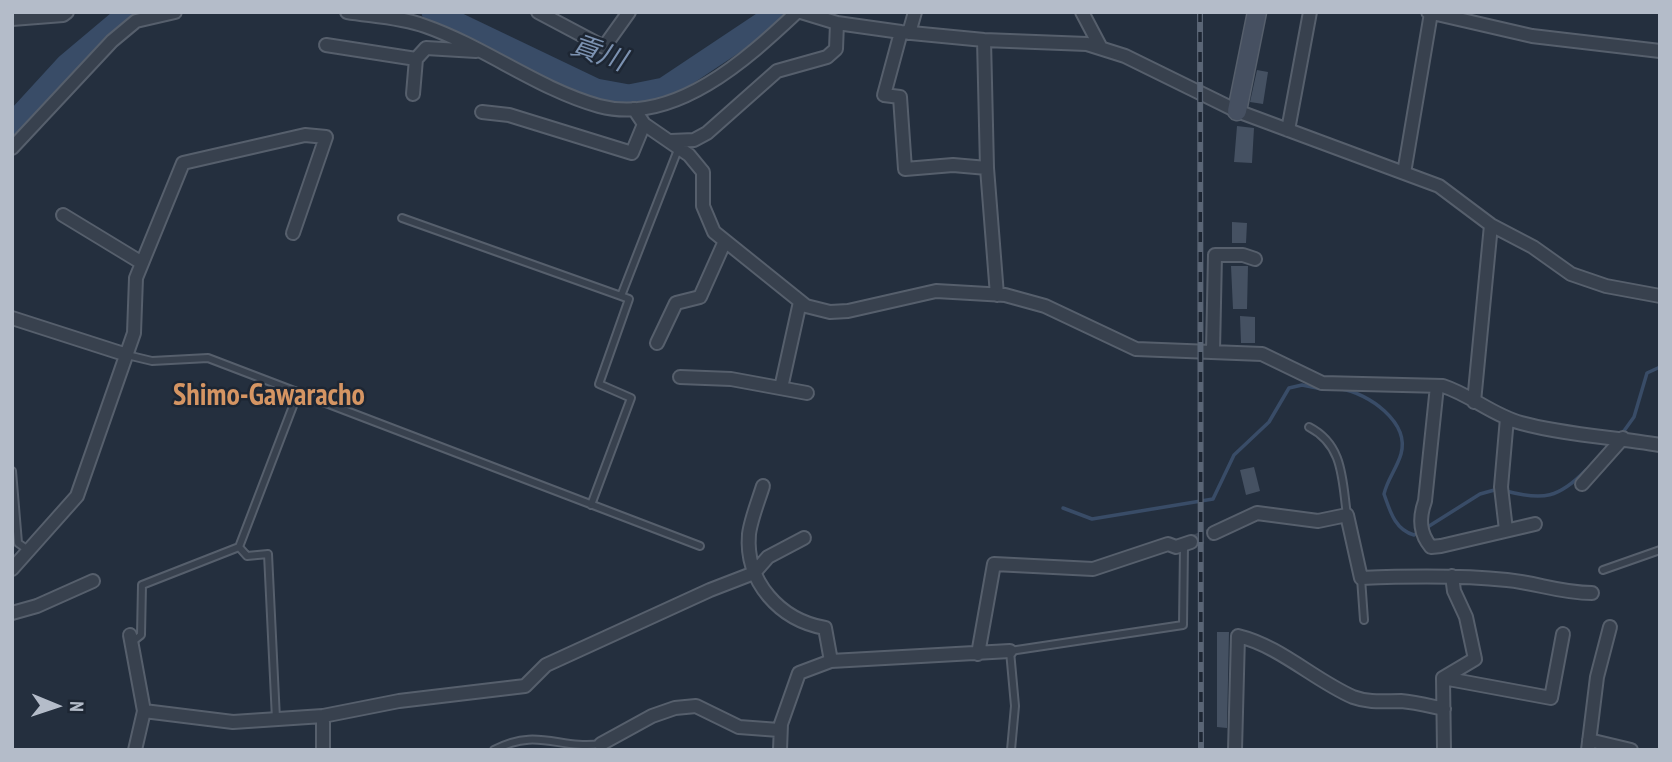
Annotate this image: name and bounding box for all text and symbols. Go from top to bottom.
water label: 貢川 [566,29,630,79]
district label: Shimo-Gawaracho [173,378,365,414]
north arrow [21,671,91,741]
text: N [65,701,89,712]

